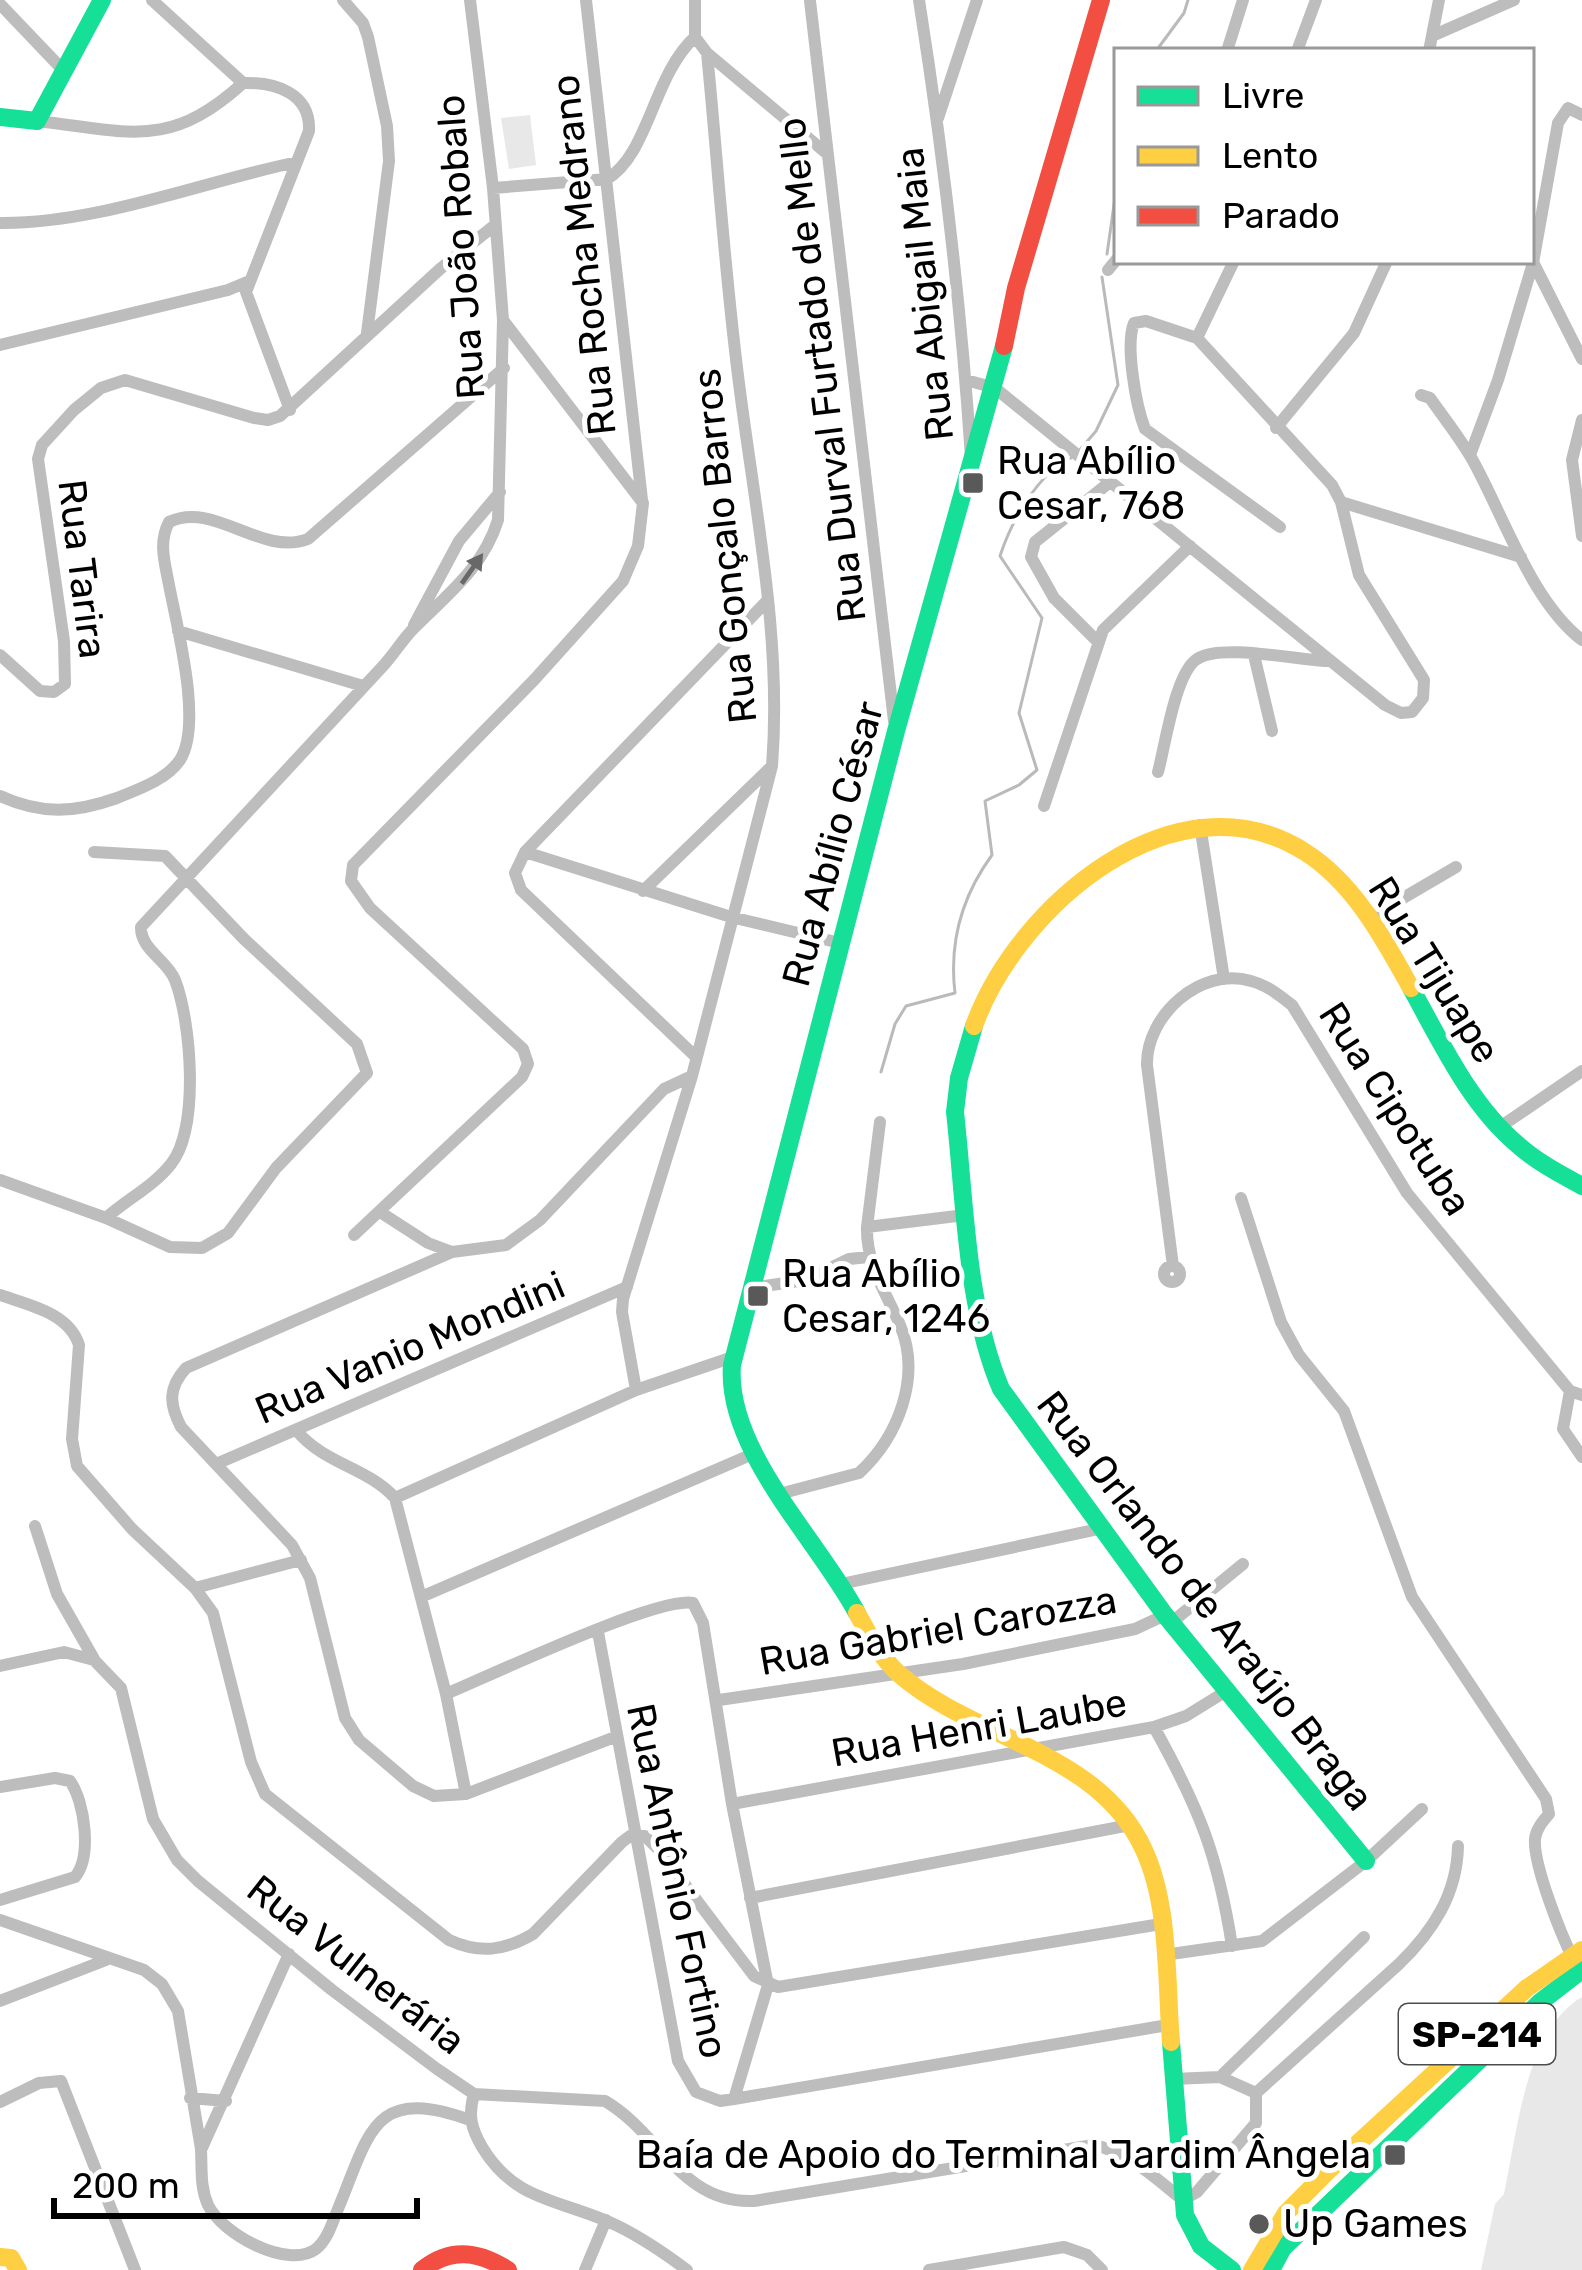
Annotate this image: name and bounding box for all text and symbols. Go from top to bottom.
legend [1114,48,1534,264]
street label: Rua Rocha Medrano [542,72,626,438]
text: Livre [1222,74,1304,117]
street label: Rua João Robalo [427,93,495,401]
street label: Rua Durval Furtado de Mello [768,115,876,625]
text: Lento [1222,134,1318,177]
street label: Rua Abigail Maia [887,145,963,443]
text: Parado [1222,194,1340,237]
street label: Rua Gonçalo Barros [684,366,766,726]
place label: Rua Abílio Cesar, 768 [997,438,1185,529]
marker: Rua Abílio Cesar, 768 [960,470,986,496]
street label: Rua Tarira [48,477,116,661]
one-way arrow [459,553,483,585]
street label: Rua Abílio César [773,696,893,991]
street label: Rua Tijuape [1359,868,1509,1072]
street label: Rua Cipotuba [1309,994,1481,1224]
place label: Rua Abílio Cesar, 1246 [782,1251,990,1342]
street label: Rua Vanio Mondini [248,1262,572,1434]
marker: Rua Abílio Cesar, 1246 [745,1283,771,1309]
street label: Rua Orlando de Araújo Braga [1027,1382,1383,1820]
street label: Rua Gabriel Carozza [756,1577,1120,1685]
street label: Rua Henri Laube [828,1679,1130,1777]
street label: Rua Antônio Fortino [617,1699,737,2063]
street label: Rua Vulnerária [238,1866,474,2064]
road number: SP-214 [1399,2004,1555,2064]
place label: Baía de Apoio do Terminal Jardim Ângela [636,2132,1371,2178]
marker: Baía de Apoio do Terminal Jardim Ângela [1382,2142,1408,2168]
scale bar [54,2144,417,2218]
text: 200 m [72,2164,180,2207]
place label: Up Games [1283,2201,1468,2247]
marker: Up Games [1246,2211,1272,2237]

